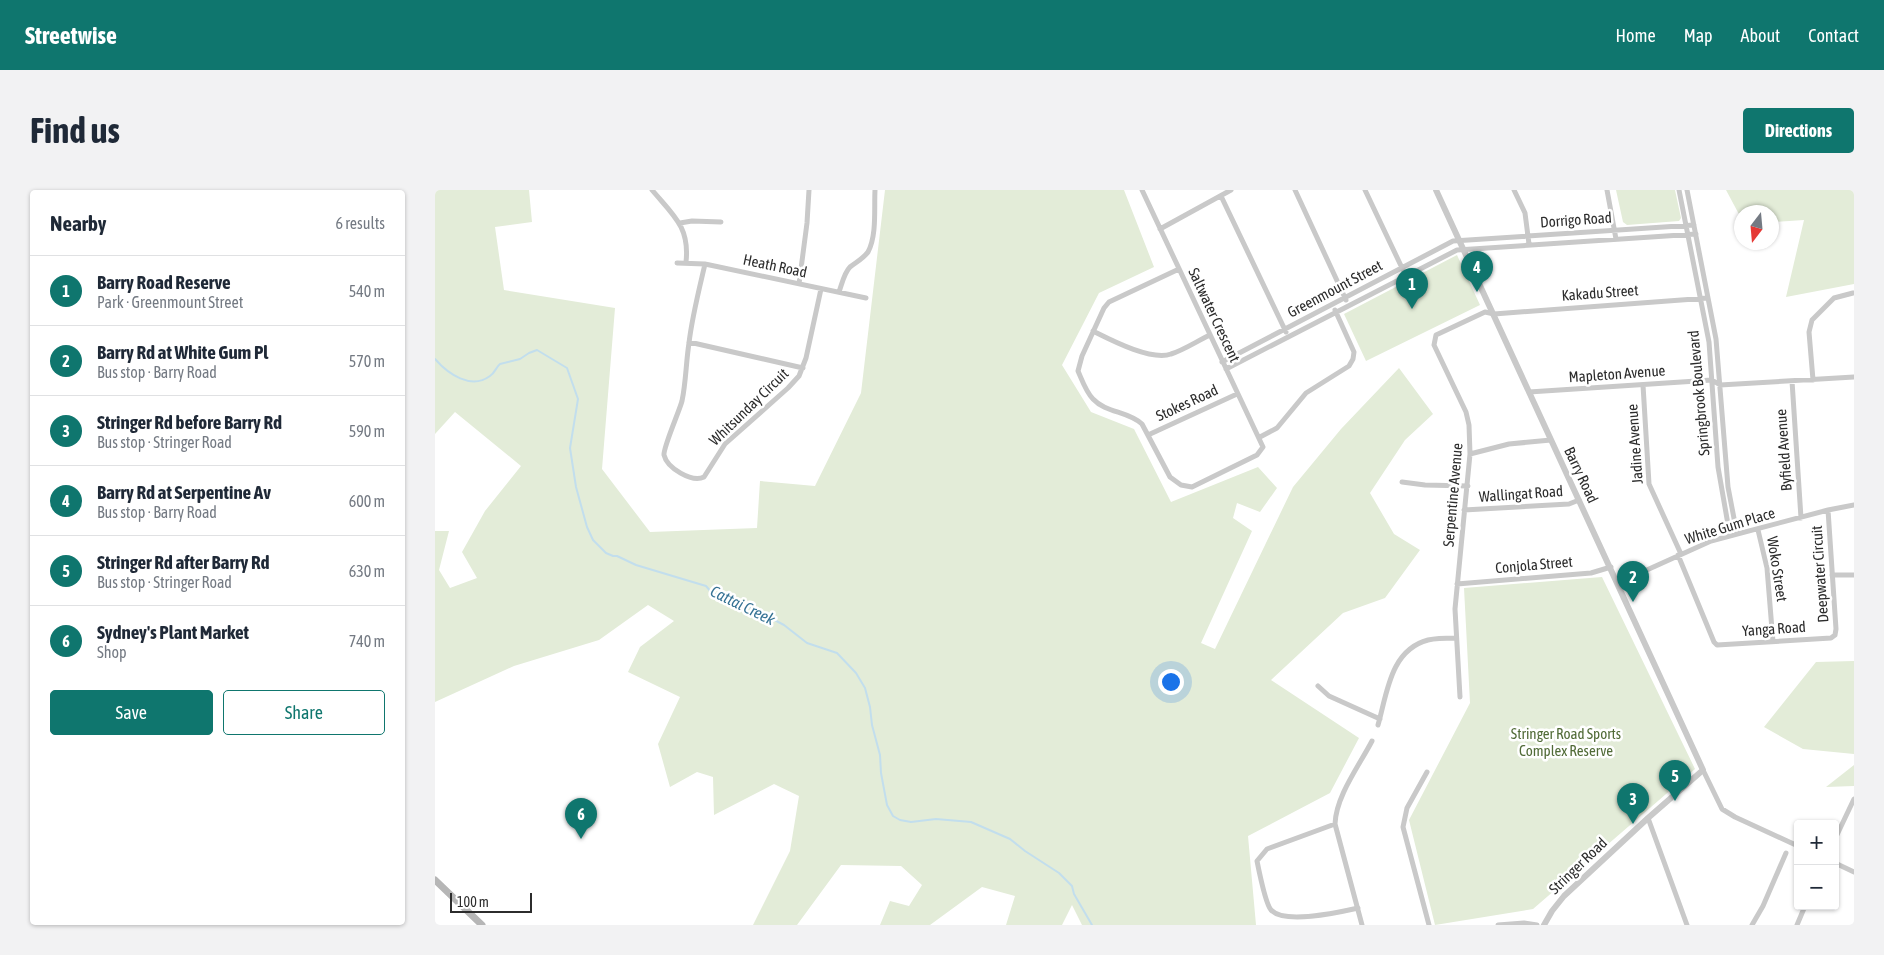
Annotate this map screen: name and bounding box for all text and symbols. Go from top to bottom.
text: Streetwise [25,22,117,49]
text: Home [1616,25,1656,46]
text: Map [1684,25,1713,46]
text: About [1741,25,1780,46]
text: Contact [1808,25,1859,46]
button: Directions [1743,108,1854,153]
text: Find us [30,110,120,150]
north arrow [1734,205,1779,250]
street label: Dorrigo Road [1540,209,1612,230]
text: Nearby [50,211,106,235]
text: 6 results [335,214,385,232]
street label: Heath Road [742,250,809,281]
pin: 4 [1461,251,1493,292]
street label: Greenmount Street [1284,256,1385,321]
street label: Saltwater Crescent [1185,265,1244,365]
pin: 1 [1396,268,1428,309]
text: Barry Road Reserve [97,271,231,293]
street label: Kakadu Street [1561,281,1639,304]
text: 1 [62,282,70,300]
text: 540 m [349,282,385,300]
text: Park · Greenmount Street [97,293,243,311]
street label: Springbrook Boulevard [1685,330,1712,456]
text: Barry Rd at White Gum Pl [97,341,268,363]
text: 2 [62,352,70,370]
text: 570 m [349,352,385,370]
street label: Mapleton Avenue [1568,362,1666,385]
text: Bus stop · Barry Road [97,363,217,381]
street label: Whitsunday Circuit [706,365,792,449]
street label: Stokes Road [1153,381,1221,424]
street label: Jadine Avenue [1623,403,1646,485]
street label: Byfield Avenue [1772,408,1795,492]
text: Stringer Rd before Barry Rd [97,411,282,433]
text: 3 [62,422,70,440]
text: 590 m [349,422,385,440]
text: Bus stop · Stringer Road [97,433,232,451]
street label: Serpentine Avenue [1439,442,1466,548]
street label: Barry Road [1561,444,1602,505]
text: Barry Rd at Serpentine Av [97,481,271,503]
street label: Wallingat Road [1478,482,1564,505]
text: 4 [62,492,70,510]
text: 600 m [349,492,385,510]
text: Bus stop · Barry Road [97,503,217,521]
street label: White Gum Place [1683,504,1777,547]
street label: Deepwater Circuit [1808,525,1831,623]
street label: Woko Street [1764,535,1791,603]
text: Stringer Rd after Barry Rd [97,551,270,573]
street label: Conjola Street [1495,553,1573,576]
pin: 2 [1617,561,1649,602]
text: 5 [62,562,70,580]
text: 630 m [349,562,385,580]
text: Bus stop · Stringer Road [97,573,232,591]
water label: Cattai Creek [708,582,779,629]
street label: Yanga Road [1742,618,1806,639]
text: Sydney's Plant Market [97,621,249,643]
text: 6 [62,632,70,650]
text: 740 m [349,632,385,650]
text: Shop [97,643,127,661]
your location [1158,669,1184,695]
button: Save [50,690,213,735]
button: Share [223,690,385,735]
park label: Stringer Road Sports Complex Reserve [1511,725,1621,759]
pin: 5 [1659,760,1691,801]
pin: 3 [1617,783,1649,824]
pin: 6 [565,798,597,839]
map controls [1794,820,1839,910]
button: + [1794,820,1839,865]
street label: Stringer Road [1545,834,1610,897]
button: − [1794,865,1839,910]
scale bar [450,890,533,913]
text: 100 m [457,894,489,910]

